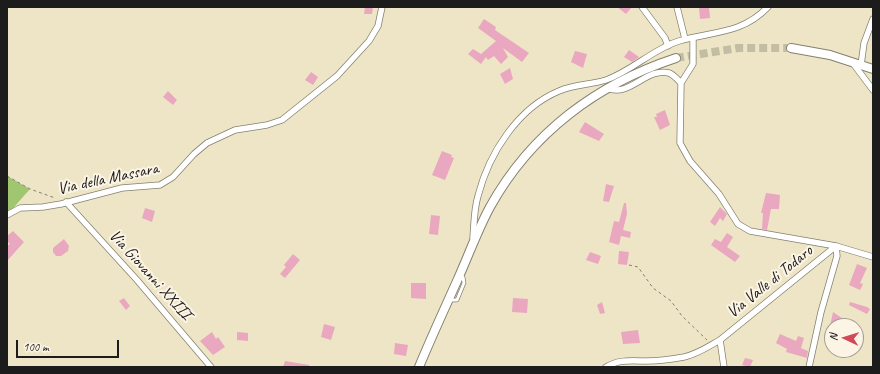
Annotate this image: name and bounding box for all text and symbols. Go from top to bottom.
street label: Via della Massara [56,158,160,200]
street label: Via Giovanni XXIII [104,226,196,324]
street label: Via Valle di Todaro [723,241,817,323]
north arrow [824,318,864,358]
scale bar [18,332,121,358]
text: N [826,333,840,341]
text: 100 m [23,339,49,355]

